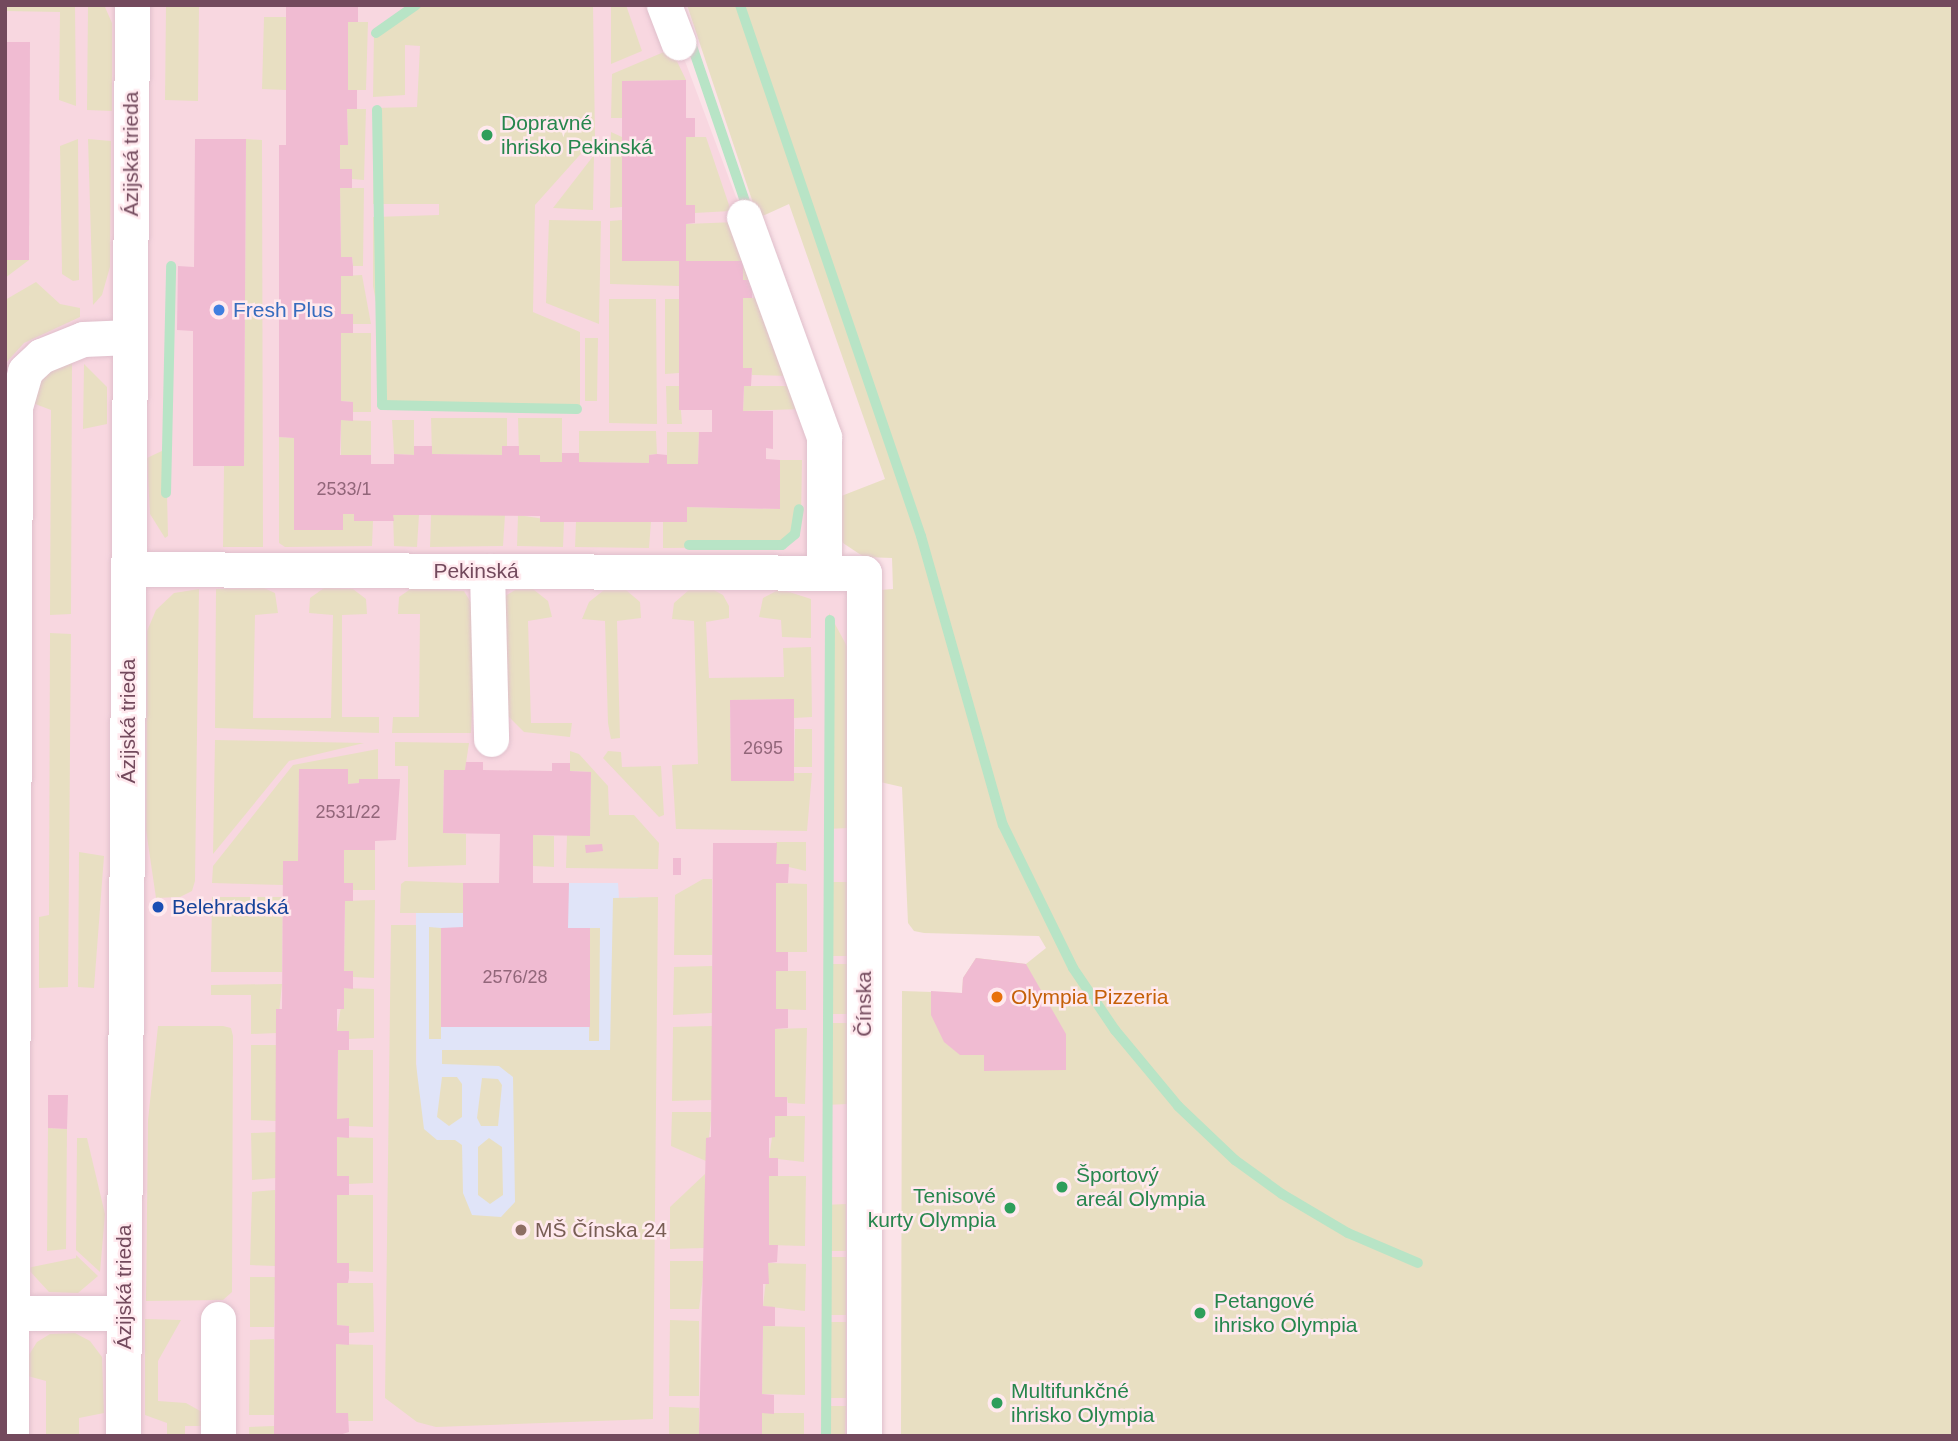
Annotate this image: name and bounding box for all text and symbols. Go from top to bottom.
street label: Ázijská trieda [118,92,144,216]
place label: Dopravné ihrisko Pekinská [501,110,653,160]
marker: Dopravné ihrisko Pekinská [479,127,495,143]
place label: Fresh Plus [233,297,333,323]
marker: Fresh Plus [211,302,227,318]
house number: 2533/1 [316,478,372,500]
street label: Pekinská [433,558,519,584]
street label: Ázijská trieda [115,659,141,783]
house number: 2695 [743,737,783,759]
house number: 2531/22 [315,801,381,823]
place label: Belehradská [172,894,289,920]
marker: Belehradská [150,899,166,915]
house number: 2576/28 [482,966,548,988]
street label: Čínska [851,971,877,1037]
place label: Olympia Pizzeria [1011,984,1169,1010]
marker: Olympia Pizzeria [989,989,1005,1005]
place label: Športový areál Olympia [1076,1162,1206,1212]
marker: Športový areál Olympia [1054,1179,1070,1195]
place label: Tenisové kurty Olympia [868,1183,996,1233]
marker: Tenisové kurty Olympia [1002,1200,1018,1216]
place label: MŠ Čínska 24 [535,1217,667,1243]
marker: MŠ Čínska 24 [513,1222,529,1238]
street label: Ázijská trieda [111,1225,137,1349]
place label: Petangové ihrisko Olympia [1214,1288,1358,1338]
marker: Petangové ihrisko Olympia [1192,1305,1208,1321]
place label: Multifunkčné ihrisko Olympia [1011,1378,1155,1428]
marker: Multifunkčné ihrisko Olympia [989,1395,1005,1411]

